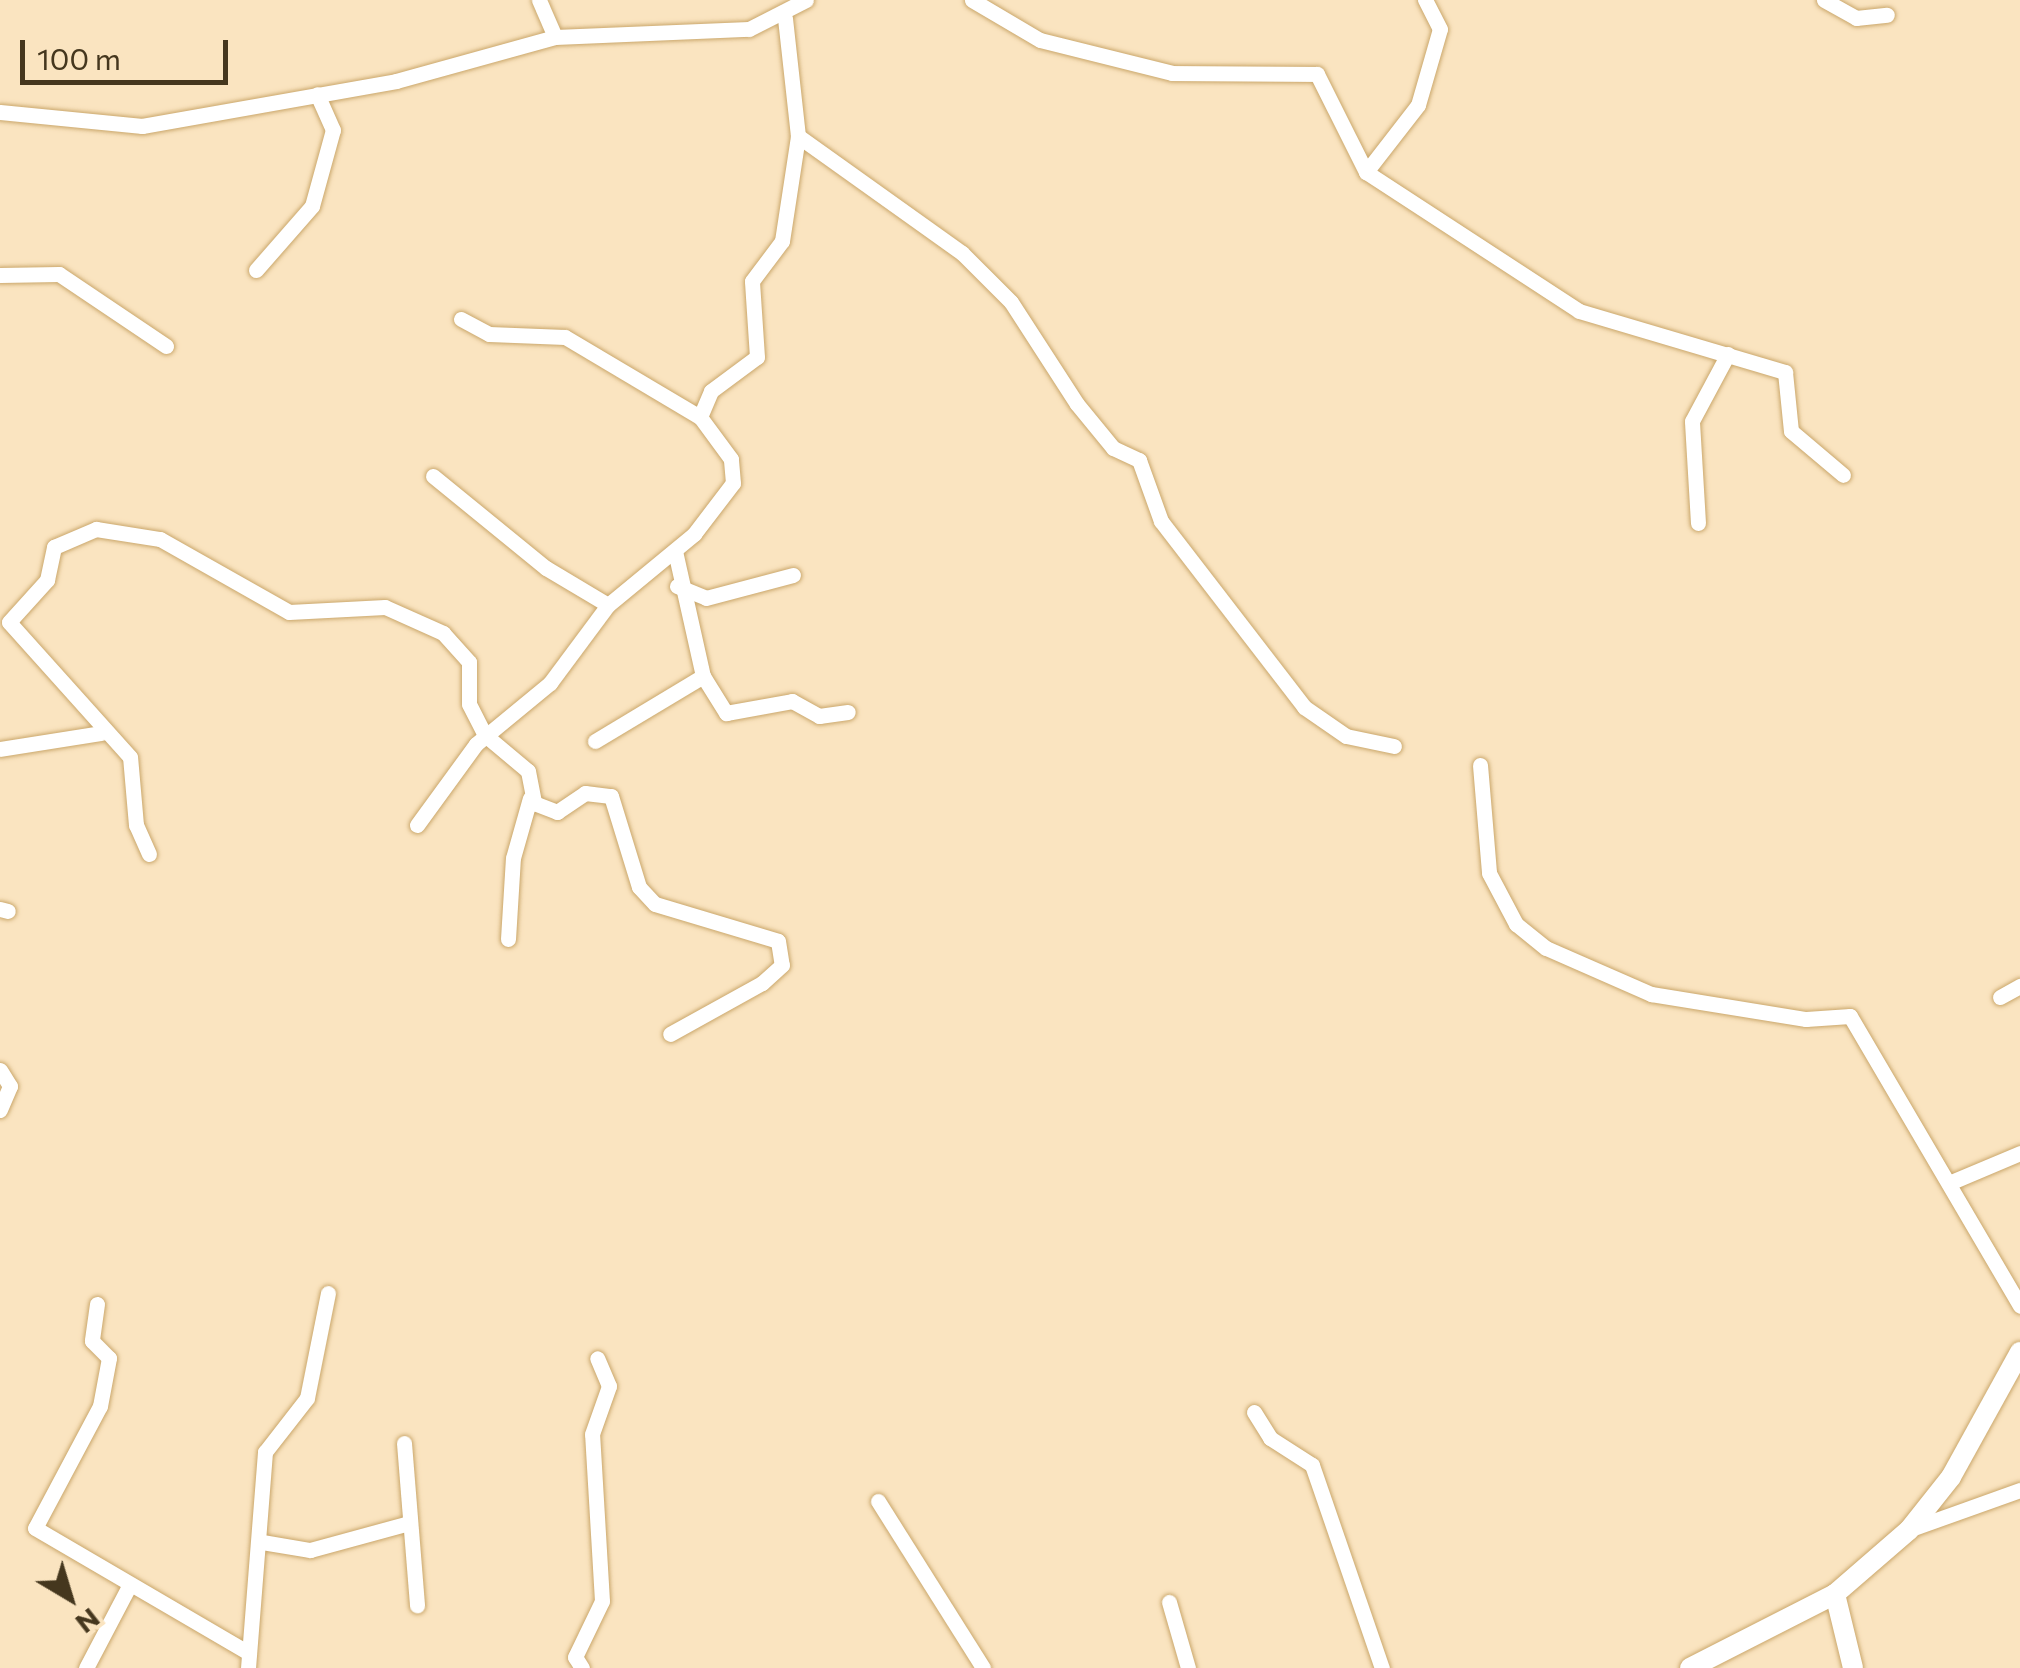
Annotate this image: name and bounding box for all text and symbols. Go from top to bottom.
scale bar [25,20,232,82]
text: 100 m [37,39,121,76]
north arrow [20,1548,120,1648]
text: N [70,1602,107,1642]

